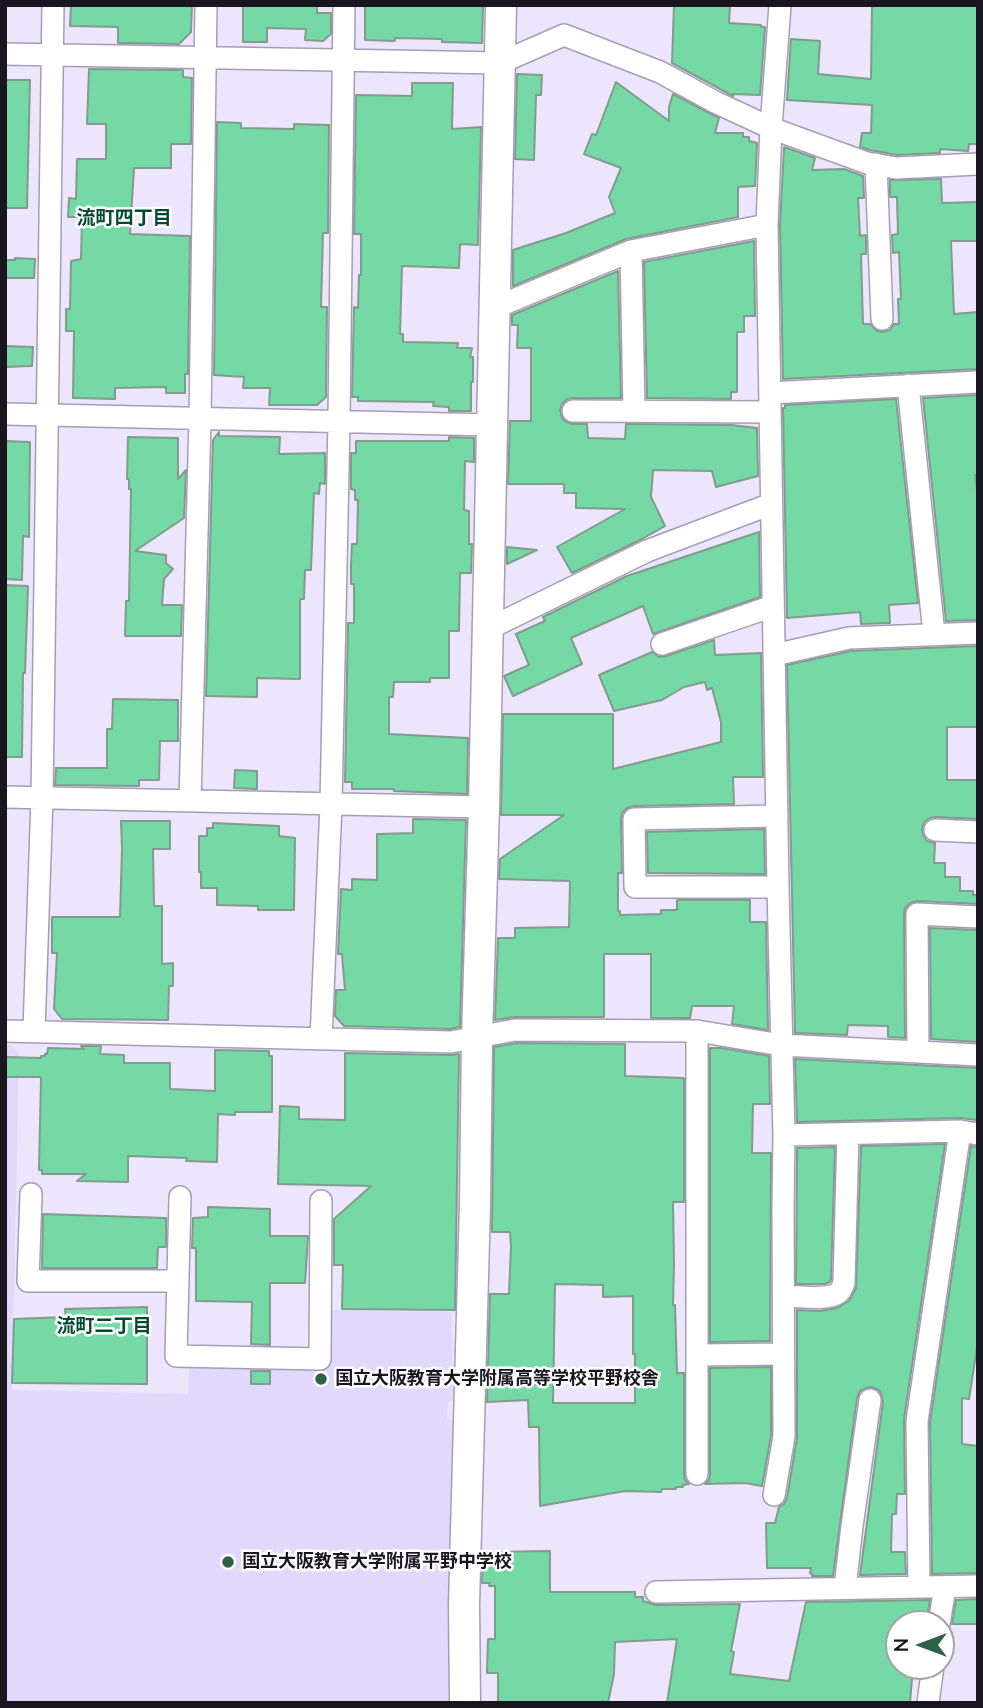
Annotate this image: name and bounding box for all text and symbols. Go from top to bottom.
district label: 流町四丁目 [77,207,171,229]
district label: 流町二丁目 [57,1315,151,1337]
place label: 国立大阪教育大学附属高等学校平野校舎 [335,1368,659,1390]
marker: 国立大阪教育大学附属高等学校平野校舎 [313,1371,329,1387]
place label: 国立大阪教育大学附属平野中学校 [242,1551,512,1573]
marker: 国立大阪教育大学附属平野中学校 [220,1554,236,1570]
north arrow [885,1610,955,1680]
text: N [889,1638,913,1652]

